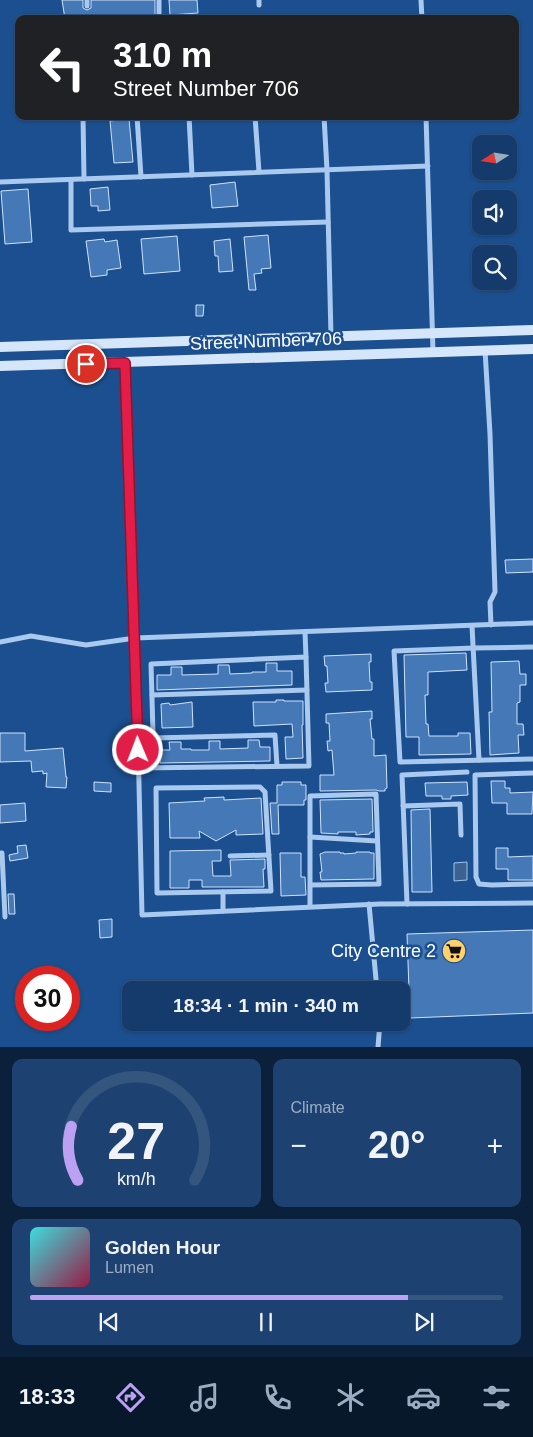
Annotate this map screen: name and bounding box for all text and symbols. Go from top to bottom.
icon: left [30,35,95,100]
text: 310 m [113,35,212,74]
text: Street Number 706 [113,76,299,101]
north arrow [472,135,518,180]
map controls [472,135,517,290]
button: sound [472,190,517,235]
button: search [472,245,517,290]
street label: Street Number 706 [190,328,342,354]
pin [65,343,107,385]
icon: arrive [72,350,100,378]
position arrow [111,723,163,775]
supermarket icon: City Centre 2 [441,938,467,964]
place label: City Centre 2 [331,941,436,961]
speed limit sign: 30 [15,966,80,1031]
text: 18:34 · 1 min · 340 m [173,995,359,1016]
text: Climate [291,1099,345,1116]
text: 27 [107,1112,165,1170]
text: 20° [368,1124,425,1166]
text: − [291,1130,307,1161]
text: + [487,1130,503,1161]
text: km/h [117,1169,156,1189]
text: Golden Hour [105,1237,220,1258]
text: Lumen [105,1259,154,1276]
icon: previous [95,1308,123,1336]
icon: pause [252,1308,280,1336]
icon: next [410,1308,438,1336]
icon: directions [113,1380,148,1415]
icon: music [187,1380,222,1415]
icon: phone [260,1380,295,1415]
icon: climate [333,1380,368,1415]
icon: car [406,1380,441,1415]
icon: filters [479,1380,514,1415]
text: 18:33 [19,1384,75,1409]

